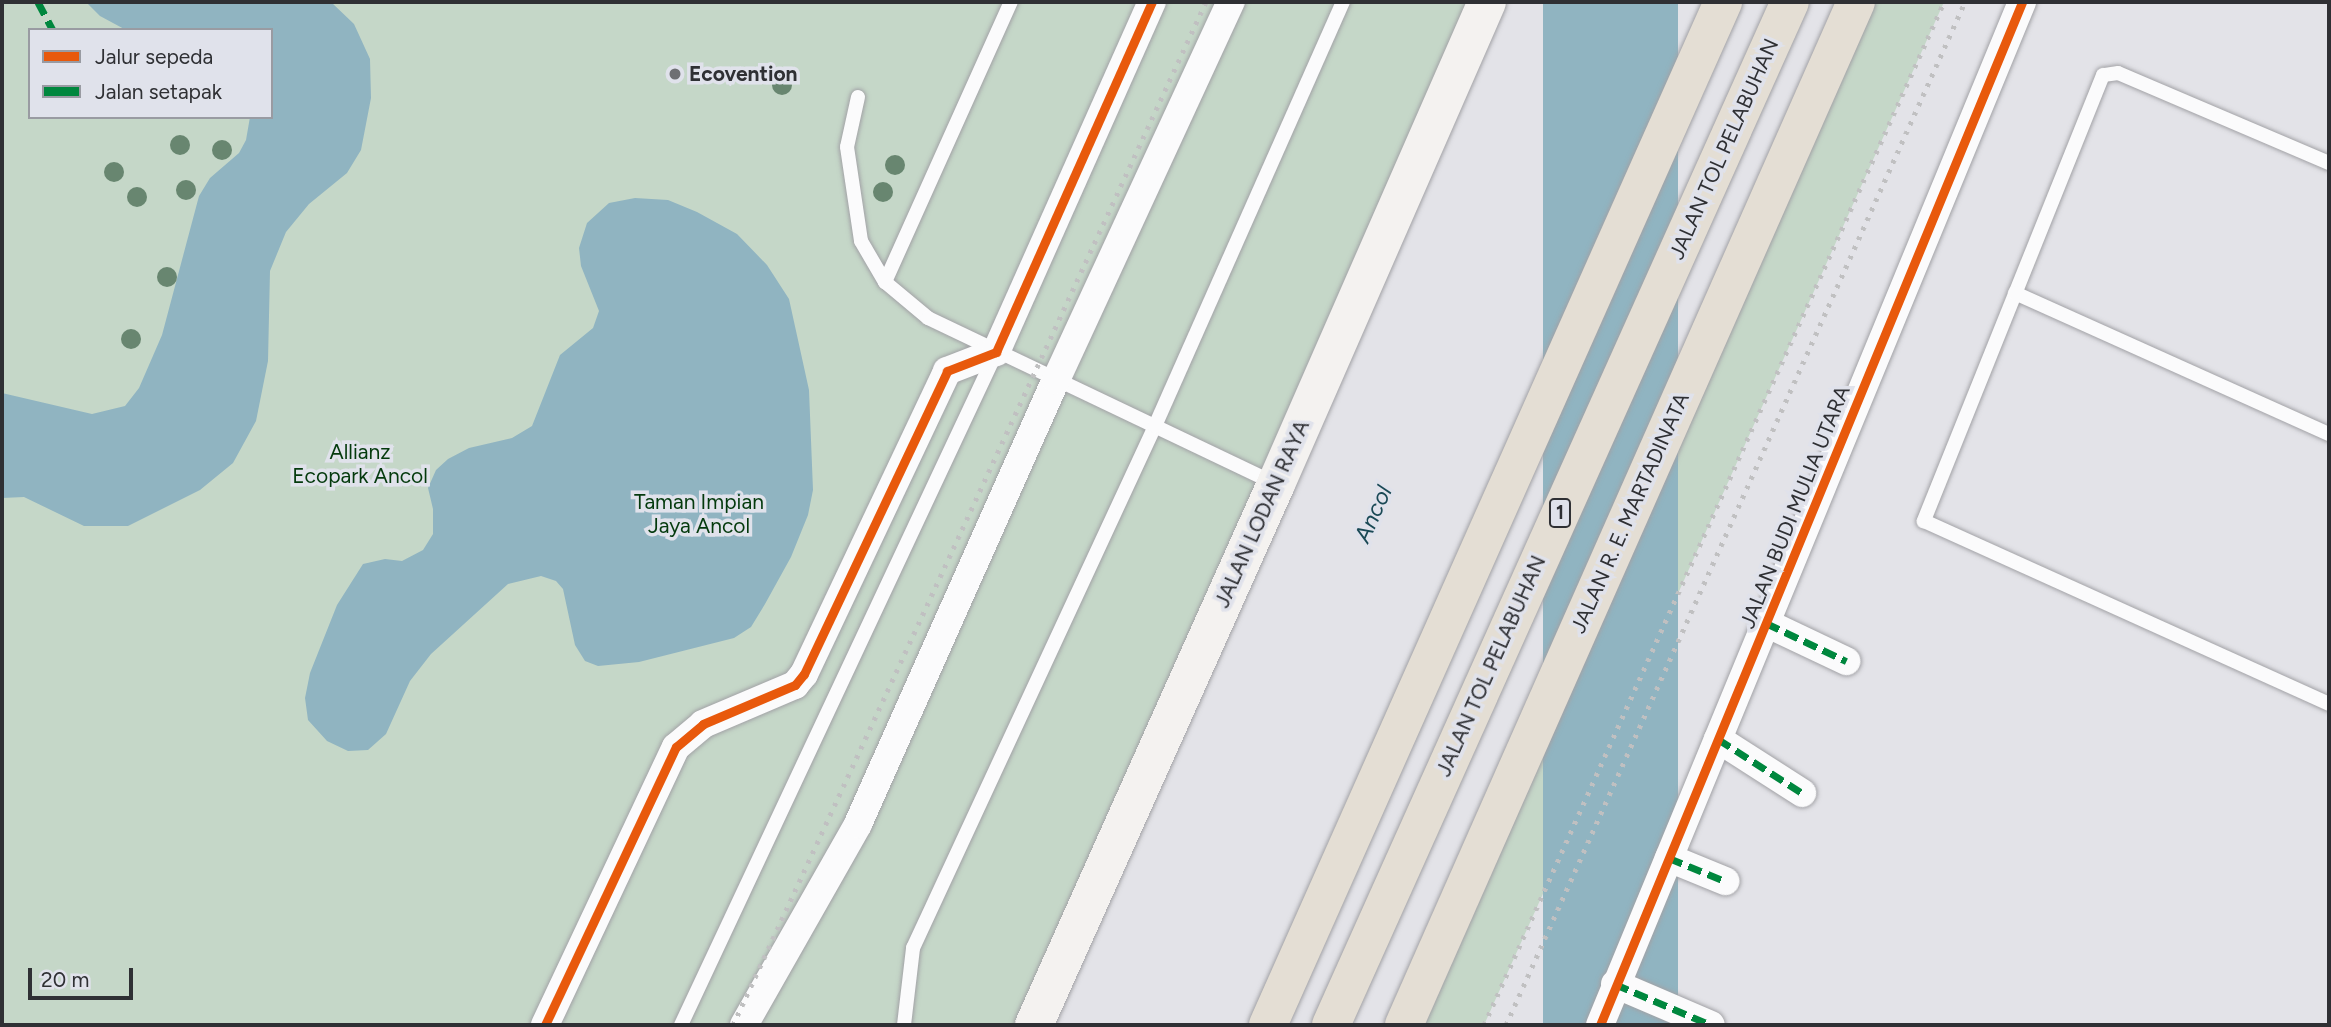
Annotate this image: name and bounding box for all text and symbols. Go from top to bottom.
legend [28,28,273,119]
street label: JALAN TOL PELABUHAN [1664,35,1784,263]
text: Jalur sepeda [95,44,213,69]
place label: Ecovention [689,61,798,87]
marker: Ecovention [667,66,683,82]
text: Jalan setapak [95,79,222,104]
street label: JALAN BUDI MULIA UTARA [1735,382,1855,632]
street label: JALAN R. E. MARTADINATA [1566,389,1694,637]
street label: JALAN LODAN RAYA [1209,416,1315,612]
park label: Allianz Ecopark Ancol [292,439,428,489]
water label: Ancol [1348,481,1398,547]
park label: Taman Impian Jaya Ancol [634,489,764,539]
road number: 1 [1548,498,1572,528]
street label: JALAN TOL PELABUHAN [1431,552,1551,780]
scale bar [32,954,136,998]
text: 20 m [41,967,89,992]

